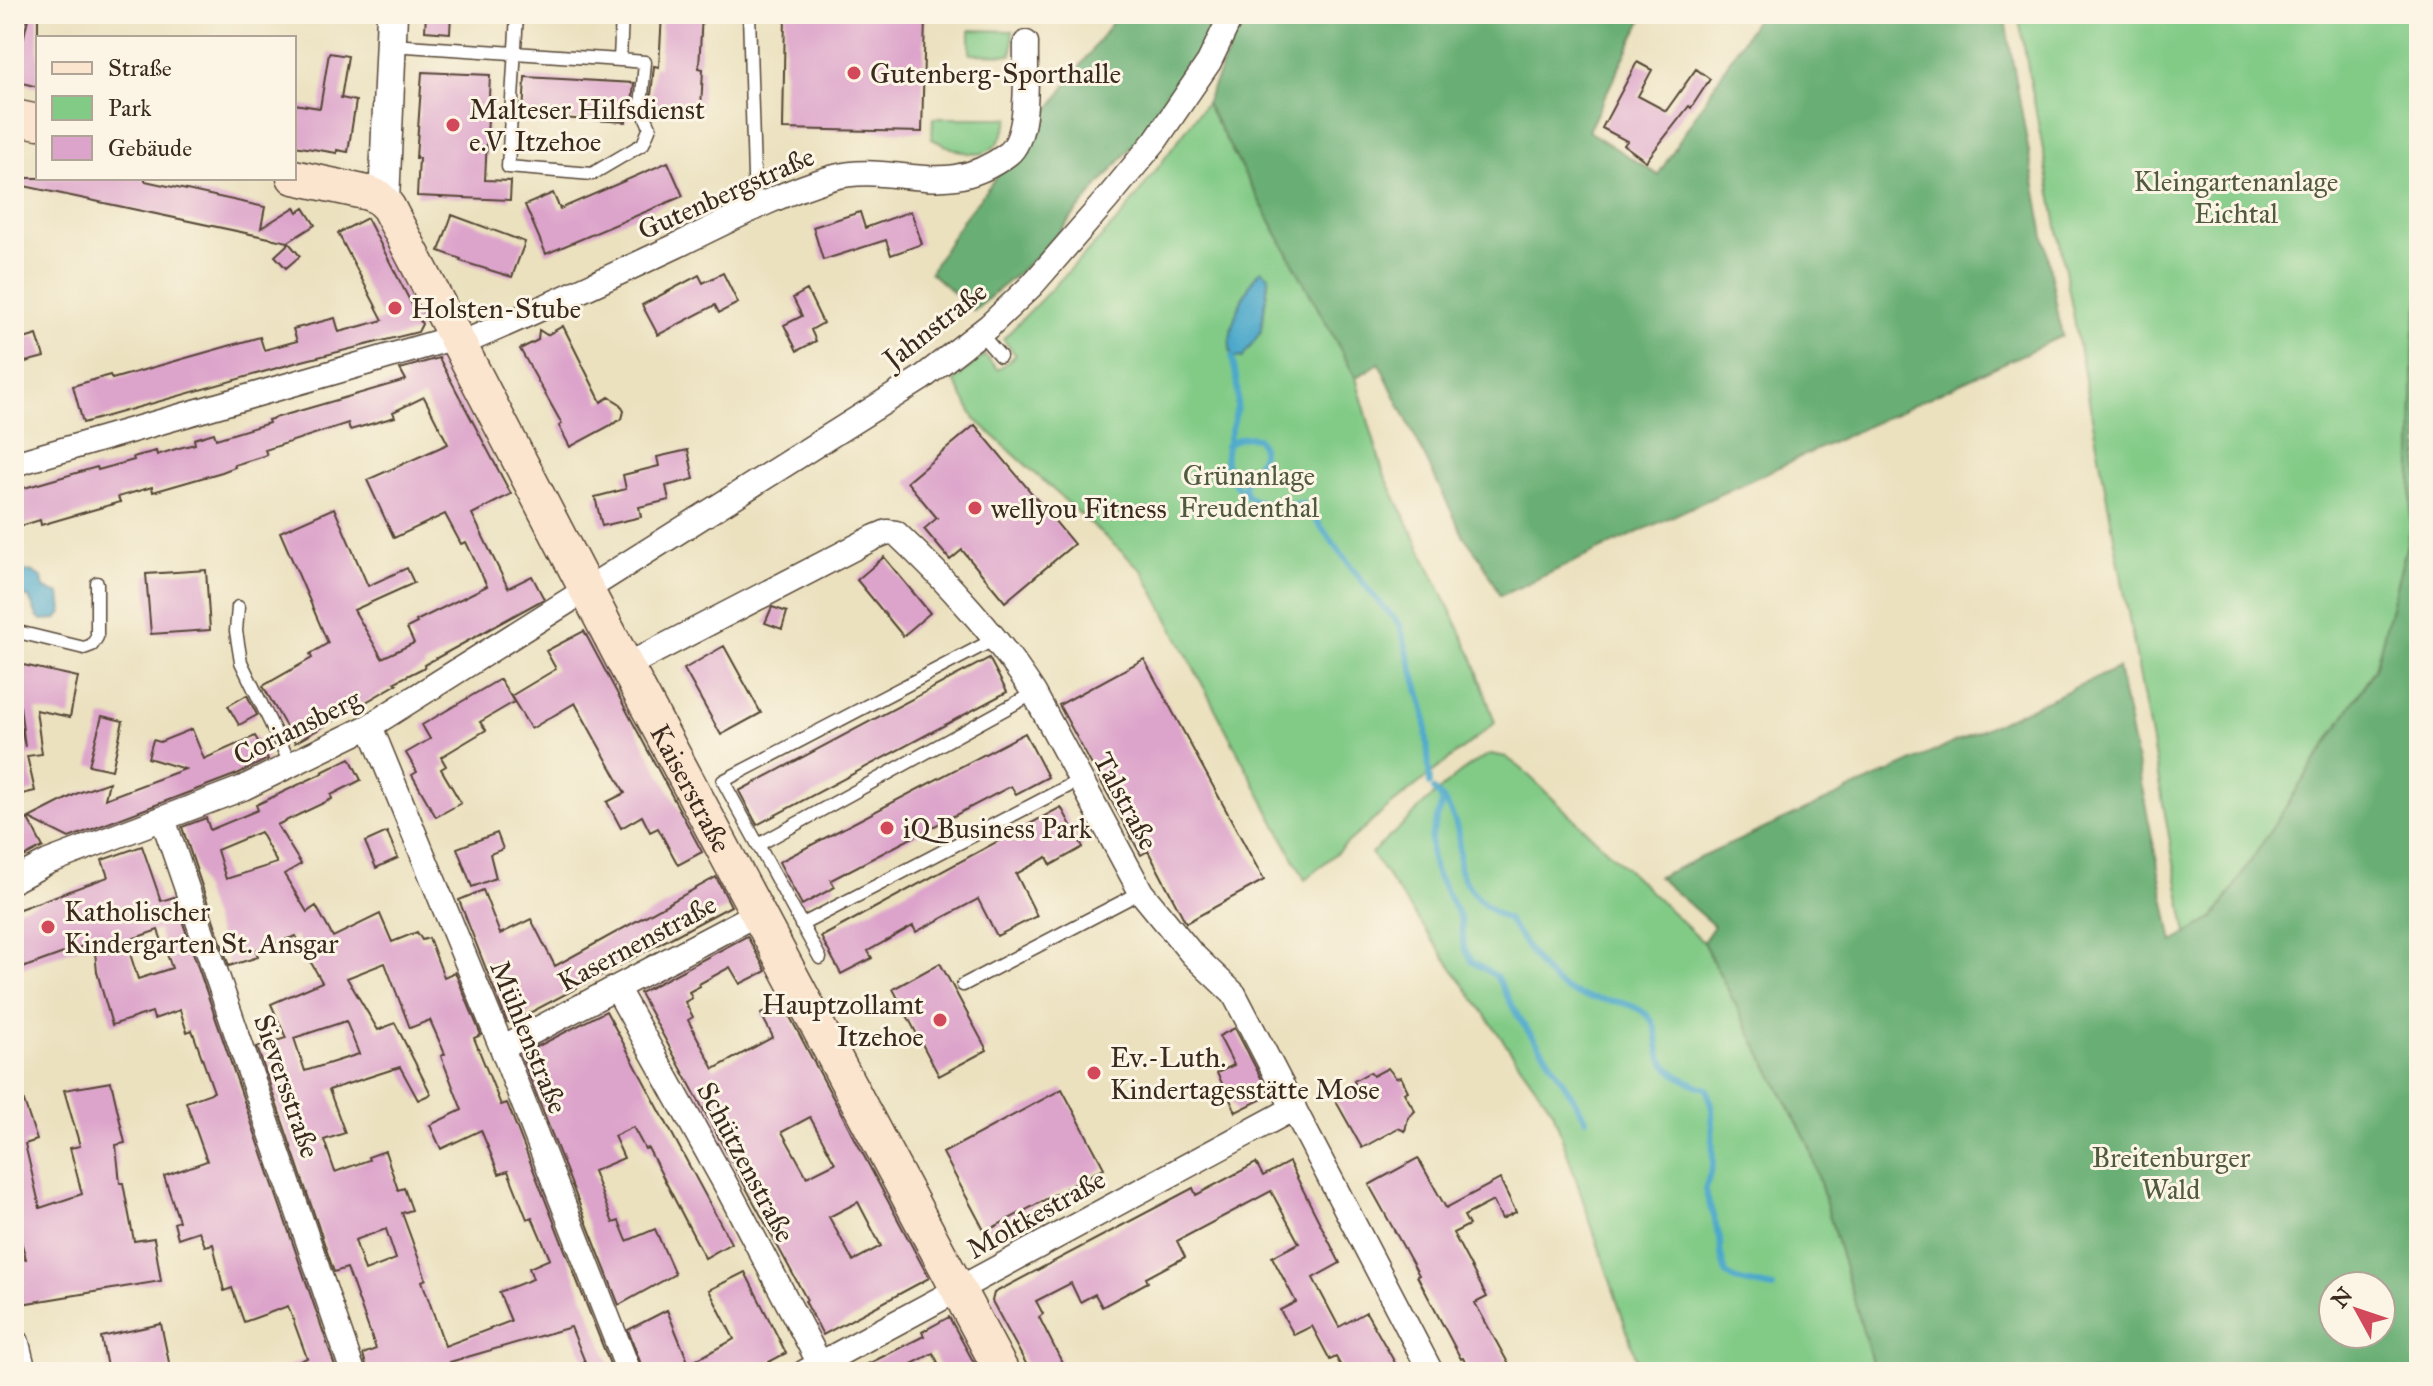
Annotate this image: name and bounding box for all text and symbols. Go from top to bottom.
legend [36,36,296,180]
text: Straße [108,53,172,83]
place label: Gutenberg-Sporthalle [870,56,1121,91]
marker: Gutenberg-Sporthalle [845,64,863,82]
place label: Malteser Hilfsdienst e.V. Itzehoe [469,92,705,159]
text: Park [108,93,152,123]
marker: Malteser Hilfsdienst e.V. Itzehoe [444,116,462,134]
text: Gebäude [108,133,192,163]
street label: Gutenbergstraße [632,138,820,248]
park label: Kleingartenanlage Eichtal [2133,164,2339,231]
street label: Jahnstraße [874,274,994,378]
place label: Holsten-Stube [411,291,581,326]
marker: Holsten-Stube [386,299,404,317]
park label: Grünanlage Freudenthal [1179,458,1319,525]
place label: wellyou Fitness [991,491,1167,526]
marker: wellyou Fitness [966,499,984,517]
street label: Coriansberg [228,681,367,773]
street label: Kaiserstraße [643,718,739,858]
street label: Talstraße [1086,746,1166,856]
place label: iQ Business Park [903,811,1092,846]
marker: iQ Business Park [878,819,896,837]
street label: Kasernenstraße [552,887,722,999]
place label: Katholischer Kindergarten St. Ansgar [64,894,339,961]
marker: Katholischer Kindergarten St. Ansgar [39,918,57,936]
street label: Mühlenstraße [482,955,576,1119]
place label: Hauptzollamt Itzehoe [762,987,924,1054]
street label: Sieversstraße [246,1010,328,1162]
marker: Hauptzollamt Itzehoe [931,1011,949,1029]
place label: Ev.-Luth. Kindertagesstätte Mose [1110,1040,1380,1107]
marker: Ev.-Luth. Kindertagesstätte Mose [1085,1064,1103,1082]
street label: Schützenstraße [689,1076,803,1248]
park label: Breitenburger Wald [2092,1140,2251,1207]
street label: Moltkestraße [961,1162,1111,1266]
north arrow [2317,1270,2397,1350]
text: N [2326,1281,2359,1313]

